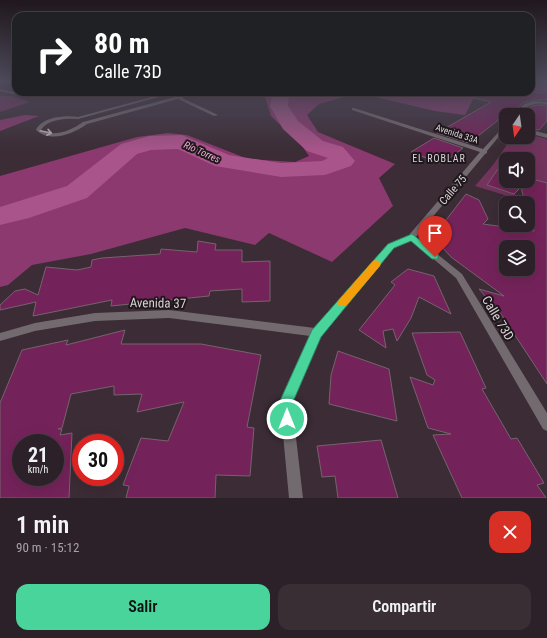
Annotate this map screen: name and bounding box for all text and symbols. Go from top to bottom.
text: 80 m [94,27,150,60]
icon: right [28,28,80,80]
text: Calle 73D [94,61,162,82]
north arrow [499,108,535,144]
map controls [499,108,535,276]
street label: Avenida 33A [434,122,480,146]
one-way arrow [40,129,53,137]
water label: Río Torres [182,139,222,165]
button: sound [499,152,535,188]
district label: EL ROBLAR [412,153,466,164]
street label: Calle 75 [437,172,469,208]
button: search [499,196,535,232]
pin [418,216,452,257]
icon: arrive [424,222,446,244]
button: layers [499,240,535,276]
street label: Calle 73D [479,293,517,343]
street label: Avenida 37 [130,295,186,311]
position arrow [266,398,308,440]
speed limit sign: 30 [72,434,124,486]
text: 21 [28,443,48,467]
text: km/h [28,464,48,475]
text: 1 min [16,511,69,539]
button: close [489,511,531,553]
text: 90 m · 15:12 [16,540,79,555]
button: Salir [16,584,270,630]
button: Compartir [278,584,531,630]

